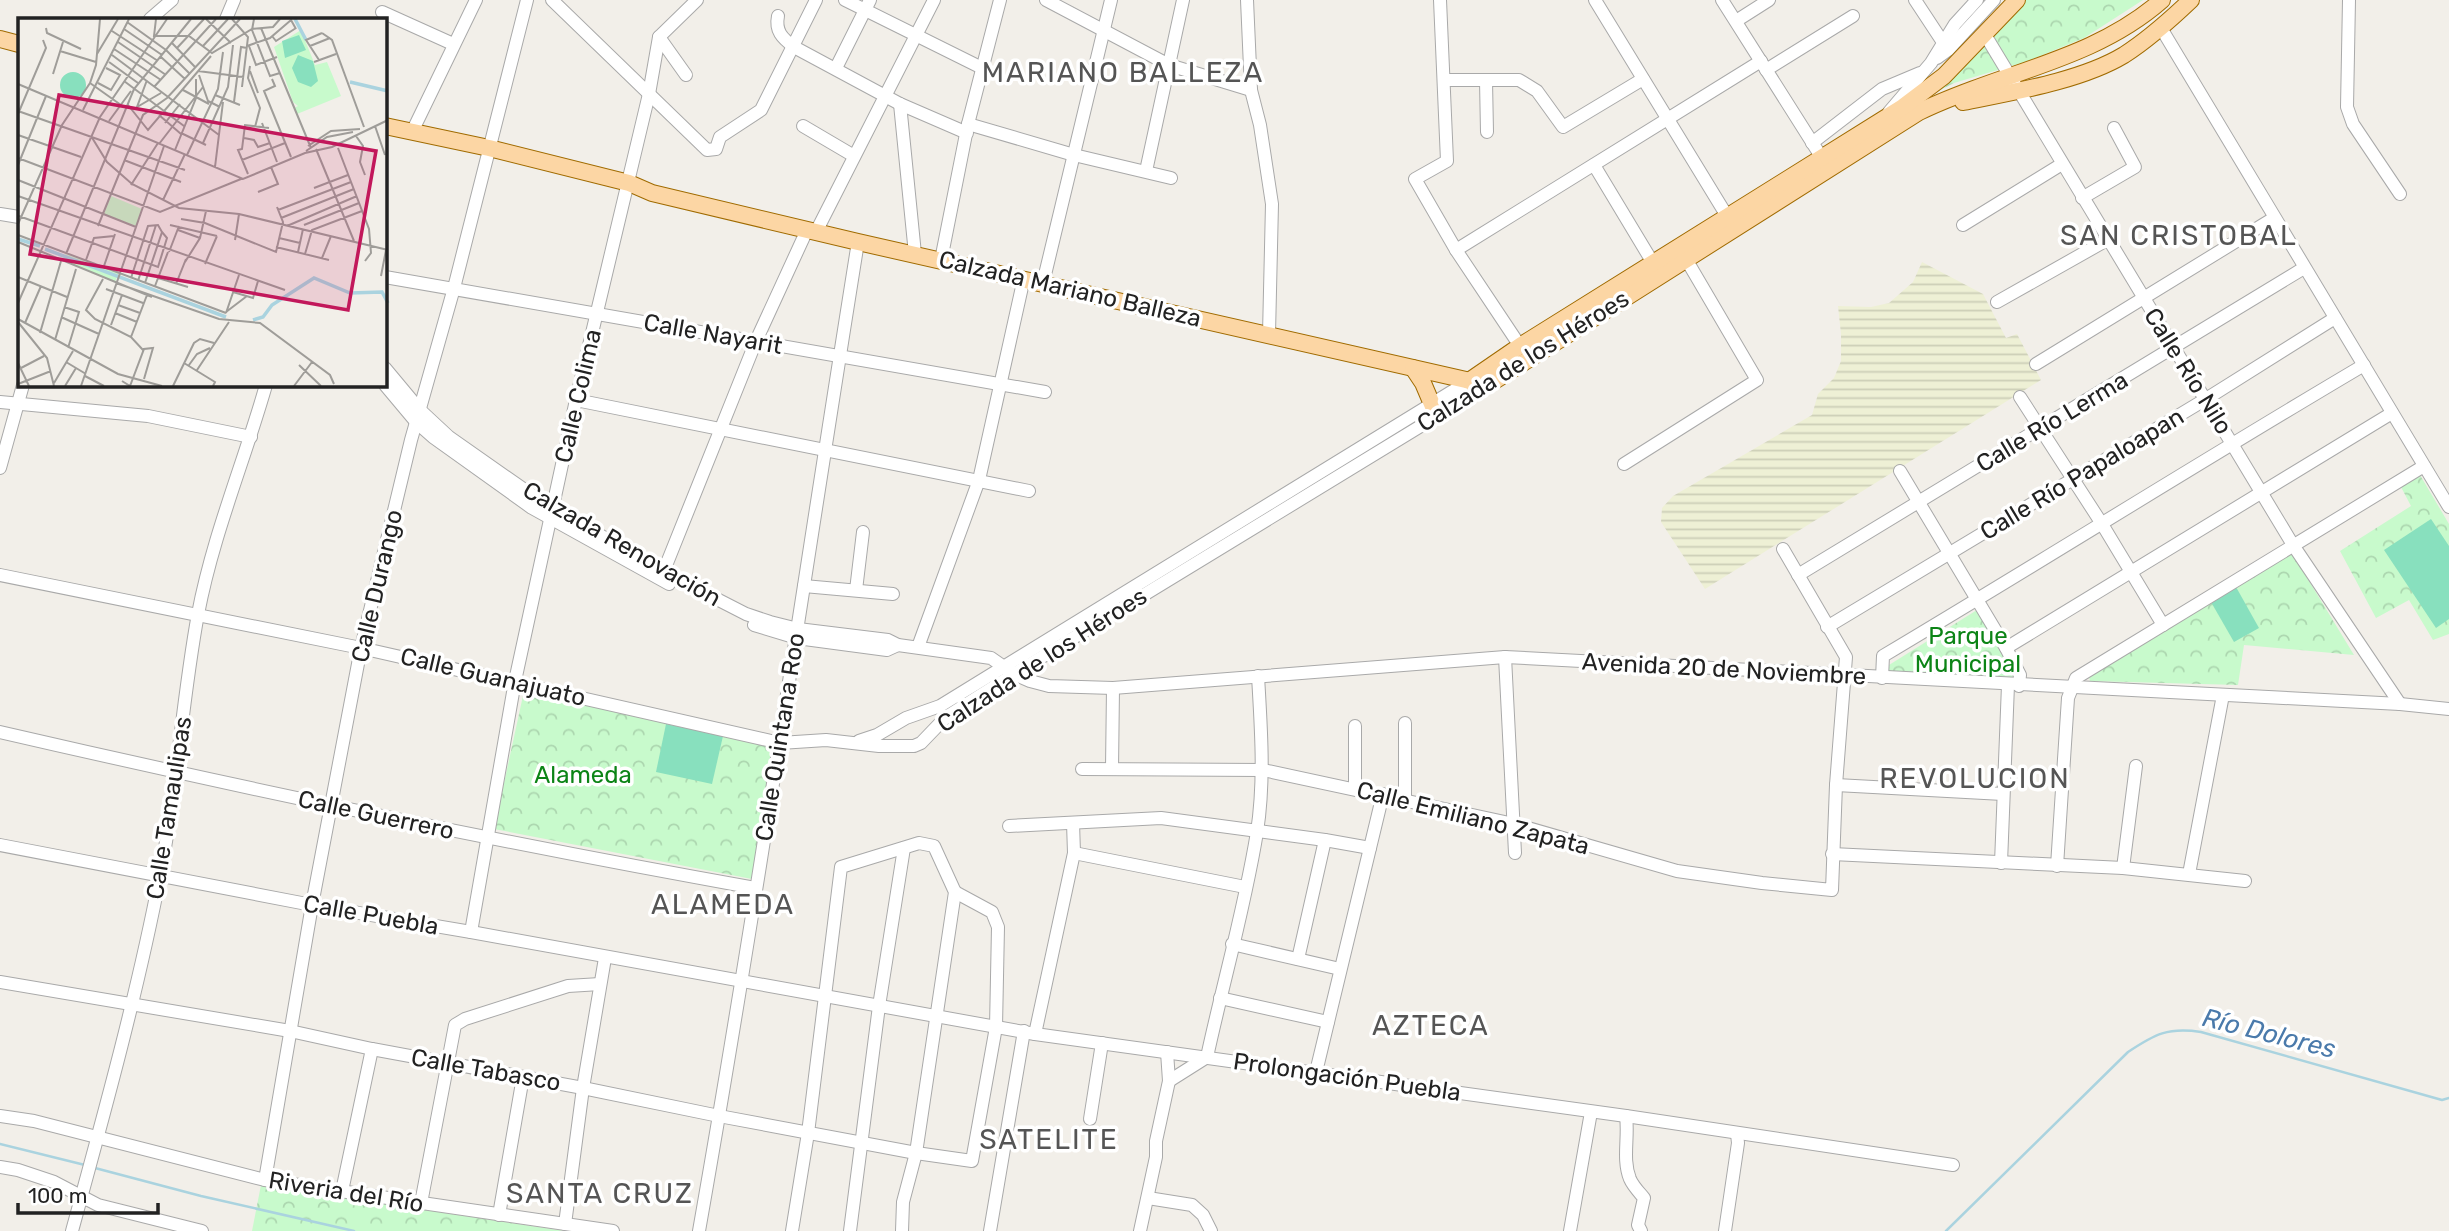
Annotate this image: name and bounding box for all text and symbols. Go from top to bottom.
inset map [18,18,387,387]
district label: MARIANO BALLEZA [982,56,1264,89]
district label: SAN CRISTOBAL [2060,219,2298,252]
street label: Calzada Mariano Balleza [936,245,1204,333]
street label: Calzada de los Héroes [1412,284,1634,438]
street label: Calle Río Nilo [2138,303,2238,439]
street label: Calle Nayarit [642,308,784,360]
street label: Calle Colima [549,326,607,466]
street label: Calle Río Lerma [1971,366,2133,478]
street label: Calle Río Papaloapan [1975,402,2189,546]
street label: Calzada Renovación [518,476,726,612]
street label: Calle Durango [346,507,408,665]
street label: Calzada de los Héroes [932,582,1152,738]
park label: Parque Municipal [1915,622,2021,678]
street label: Calle Quintana Roo [750,631,810,843]
street label: Calle Guanajuato [398,642,588,712]
street label: Avenida 20 de Noviembre [1581,648,1867,690]
street label: Calle Tamaulipas [141,714,197,902]
park label: Alameda [534,761,632,789]
district label: REVOLUCION [1879,762,2071,795]
street label: Calle Emiliano Zapata [1354,776,1592,860]
street label: Calle Guerrero [296,785,456,845]
district label: ALAMEDA [651,888,795,921]
street label: Calle Puebla [301,889,441,941]
water label: Río Dolores [2199,1002,2339,1065]
district label: AZTECA [1372,1009,1490,1042]
street label: Calle Tabasco [409,1043,563,1097]
street label: Prolongación Puebla [1231,1047,1463,1107]
district label: SATELITE [979,1123,1119,1156]
street label: Riveria del Río [266,1166,426,1218]
scale bar [18,1172,158,1216]
district label: SANTA CRUZ [506,1177,694,1210]
text: 100 m [28,1183,87,1208]

